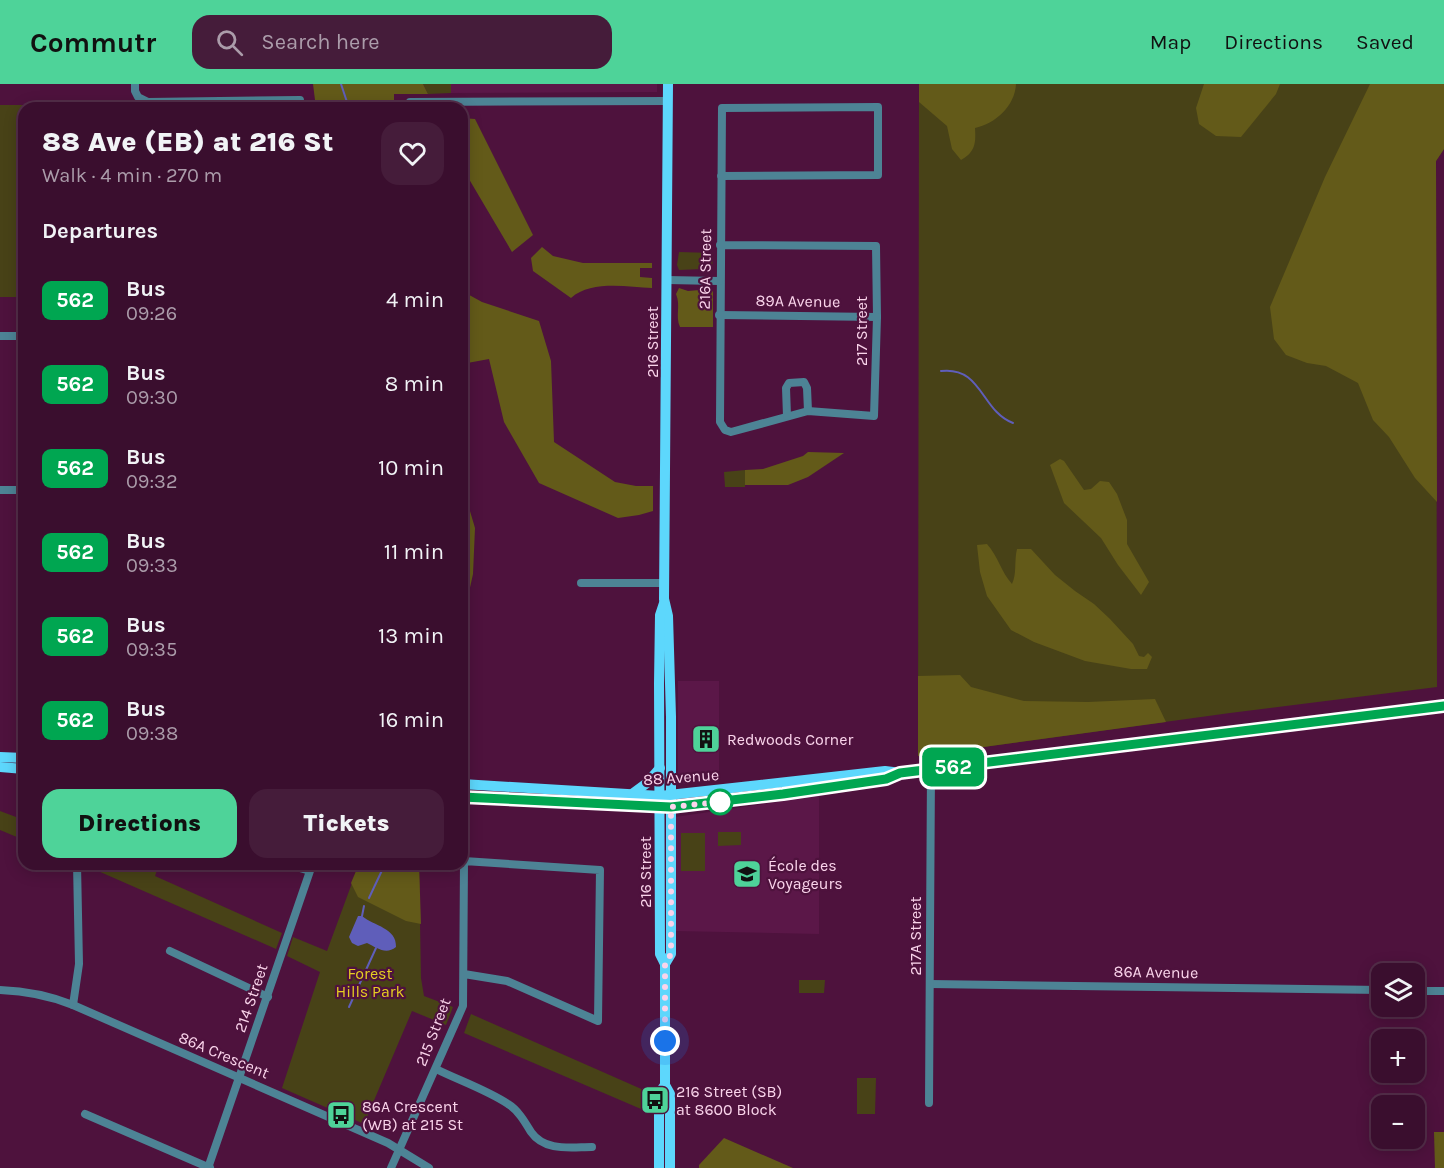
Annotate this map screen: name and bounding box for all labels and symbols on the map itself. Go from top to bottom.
street label: 216A Street [695,229,715,309]
street label: 89A Avenue [755,291,841,311]
street label: 217 Street [852,296,871,366]
street label: 216 Street [643,306,662,378]
building icon: Redwoods Corner [690,723,722,755]
place label: Redwoods Corner [727,730,853,749]
line badge: 562 [918,748,988,786]
street label: 88 Avenue [642,765,720,789]
unlabelled marker [707,789,733,815]
street label: 216 Street [636,836,655,908]
place label: École des Voyageurs [768,856,843,893]
school or university icon: École des Voyageurs [731,858,763,890]
street label: 217A Street [906,897,925,975]
street label: 214 Street [230,961,272,1035]
street label: 86A Avenue [1114,962,1198,982]
park label: Forest Hills Park [335,964,405,1001]
street label: 215 Street [411,995,455,1069]
your location [650,1026,680,1056]
street label: 86A Crescent [176,1027,272,1083]
place label: 216 Street (SB) at 8600 Block [676,1082,782,1119]
bus stop icon: 216 Street (SB) at 8600 Block [639,1084,671,1116]
place label: 86A Crescent (WB) at 215 St [362,1097,463,1134]
bus stop icon: 86A Crescent (WB) at 215 St [325,1099,357,1131]

